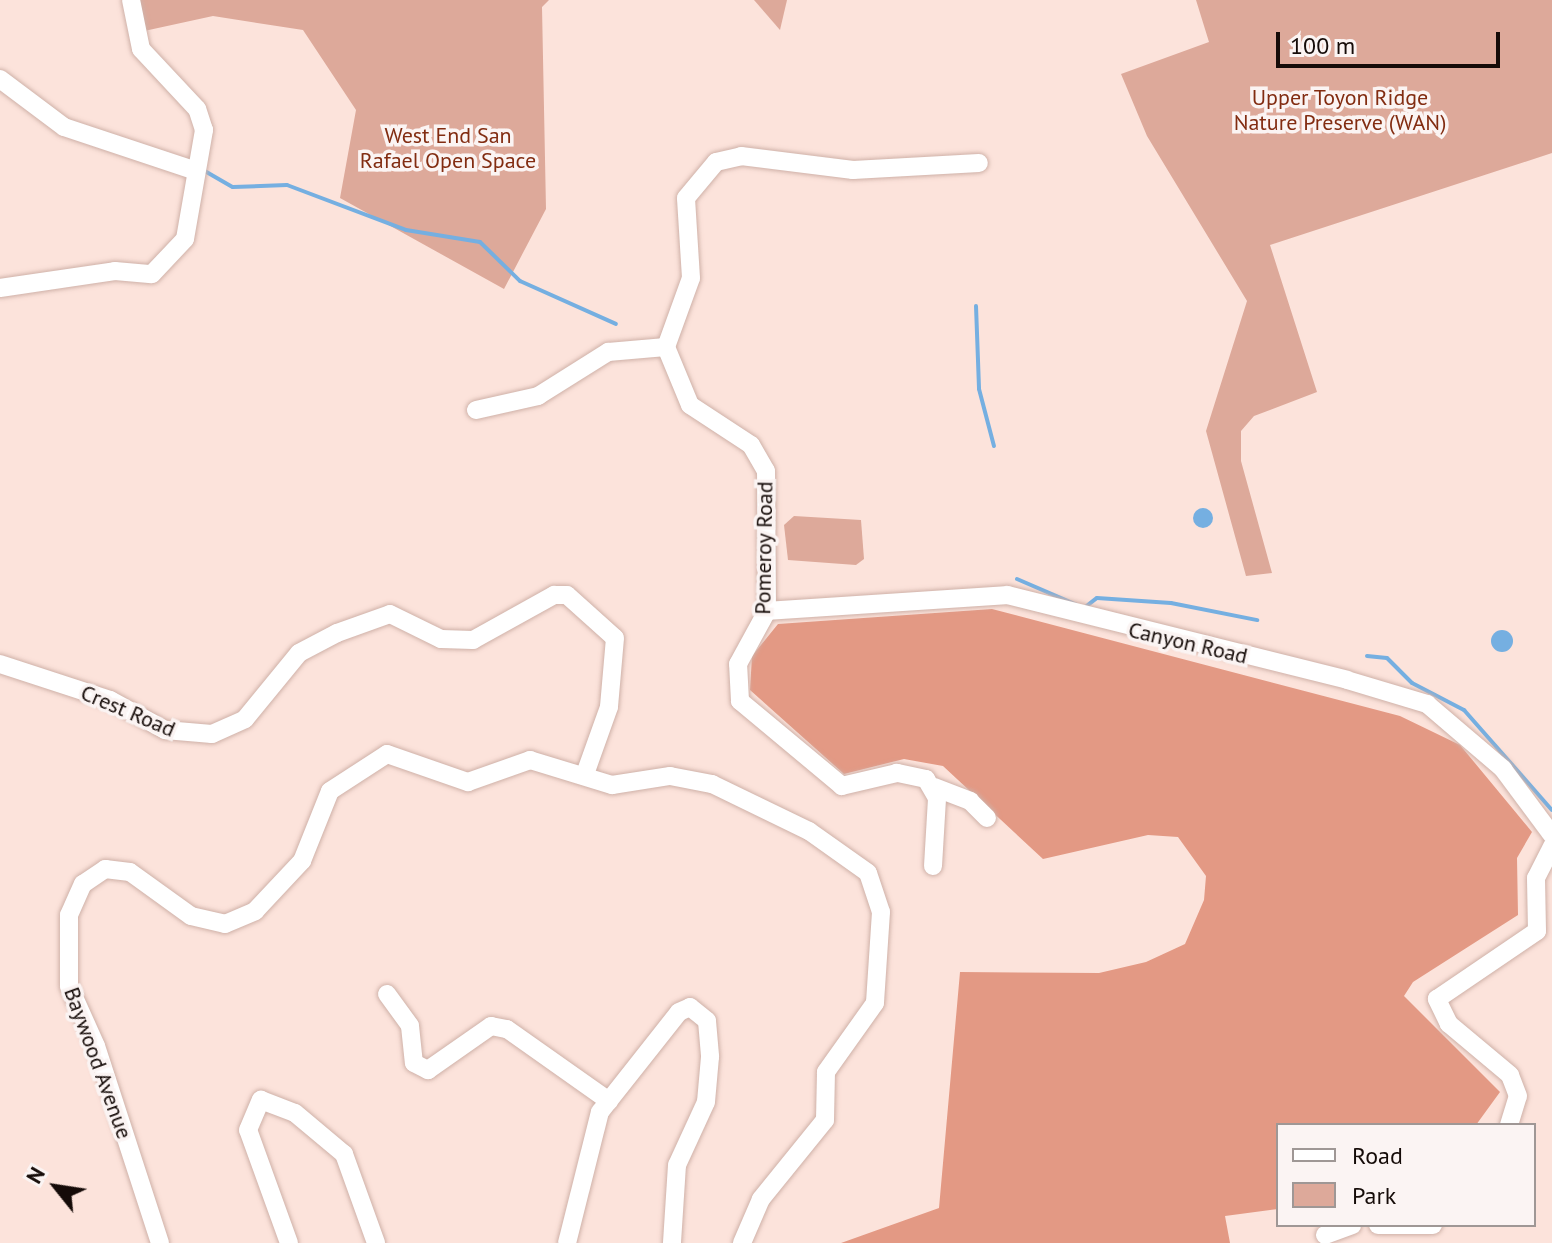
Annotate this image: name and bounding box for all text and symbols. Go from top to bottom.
scale bar [1280,16,1504,66]
text: 100 m [1290,30,1355,61]
park label: Upper Toyon Ridge Nature Preserve (WAN) [1234,84,1446,136]
park label: West End San Rafael Open Space [360,122,536,174]
street label: Pomeroy Road [750,481,778,615]
street label: Canyon Road [1126,616,1250,670]
street label: Crest Road [77,679,179,743]
street label: Baywood Avenue [58,983,138,1143]
legend [1276,1123,1536,1227]
text: Road [1352,1140,1403,1171]
north arrow [16,1147,96,1227]
text: N [19,1162,51,1188]
text: Park [1352,1180,1396,1211]

